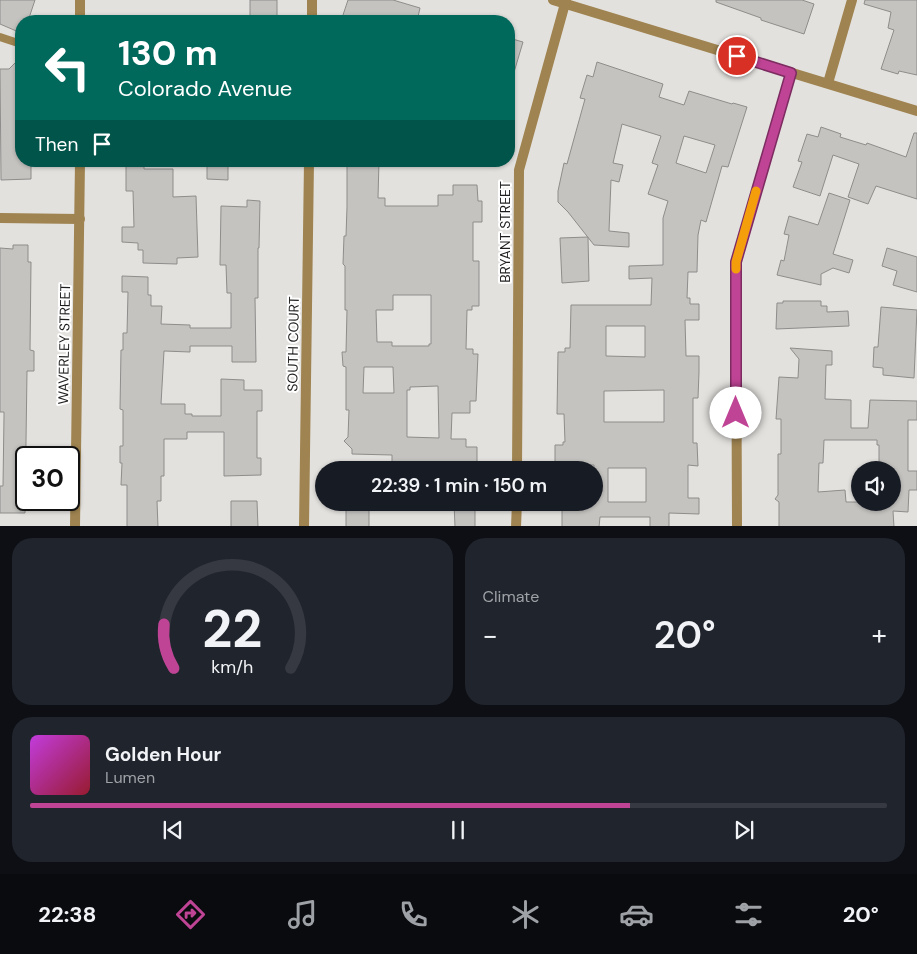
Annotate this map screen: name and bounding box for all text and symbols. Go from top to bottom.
text: 130 m [118,30,218,76]
icon: left [35,35,100,100]
pin [716,35,758,77]
icon: arrive [723,42,751,70]
text: Colorado Avenue [118,74,292,103]
icon: arrive [88,130,116,158]
text: Then [35,132,78,157]
street label: BRYANT STREET [496,181,514,283]
street label: WAVERLEY STREET [54,283,74,405]
street label: SOUTH COURT [283,296,303,392]
position arrow [709,386,761,438]
speed limit sign: 30 [15,446,80,511]
map controls [851,461,901,511]
button: sound [851,461,901,511]
text: 22:39 · 1 min · 150 m [371,473,547,498]
text: Climate [483,586,539,607]
text: 22 [202,595,262,663]
text: 20° [654,610,716,660]
text: − [483,617,498,654]
text: + [872,617,887,654]
text: km/h [211,655,253,679]
text: Golden Hour [105,742,221,767]
text: Lumen [105,767,155,788]
icon: previous [159,816,187,844]
icon: pause [444,816,472,844]
icon: next [730,816,758,844]
icon: directions [173,897,208,932]
icon: music [285,897,320,932]
icon: phone [396,897,431,932]
icon: climate [508,897,543,932]
icon: car [619,897,654,932]
icon: filters [731,897,766,932]
text: 22:38 [38,900,96,929]
text: 20° [843,900,879,929]

